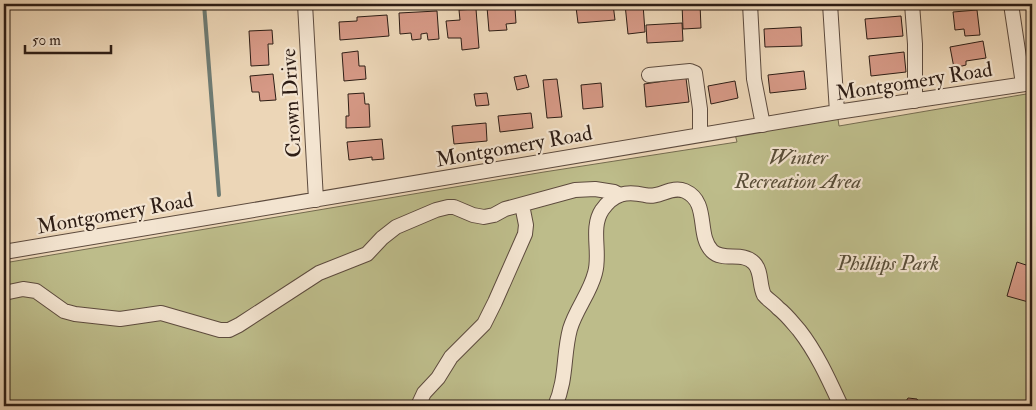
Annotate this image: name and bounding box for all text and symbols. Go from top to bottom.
scale bar [25,22,111,54]
text: 50 m [32,31,61,50]
street label: Crown Drive [275,48,308,158]
street label: Montgomery Road [834,56,995,107]
street label: Montgomery Road [434,119,595,174]
park label: Winter Recreation Area [734,144,862,195]
street label: Montgomery Road [35,186,196,241]
park label: Phillips Park [836,250,939,277]

